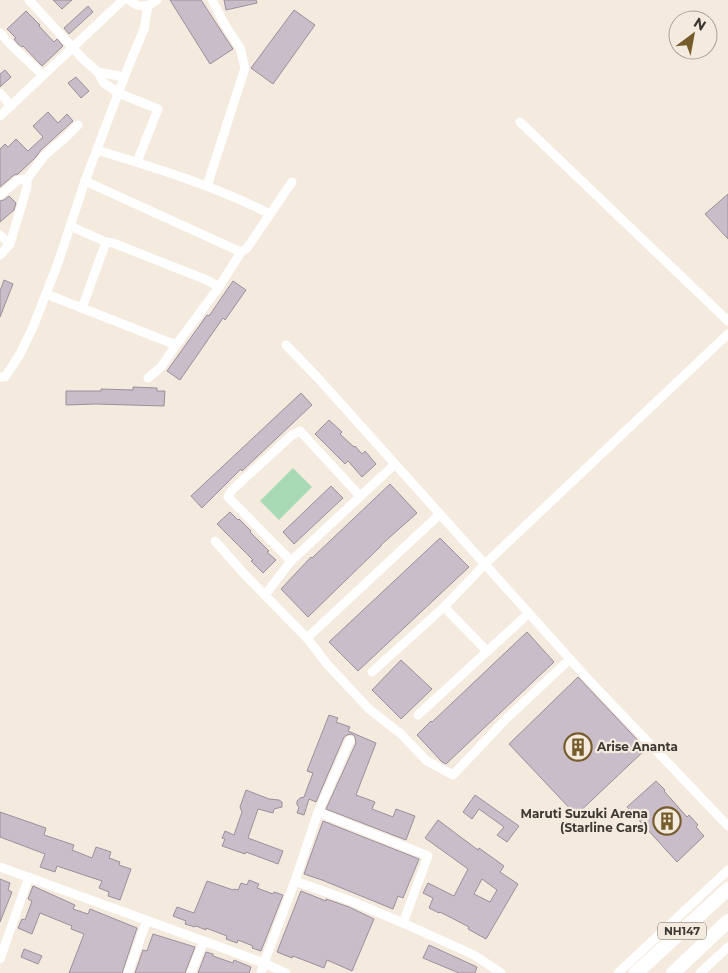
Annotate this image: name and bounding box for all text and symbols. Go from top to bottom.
north arrow [668,10,718,60]
text: N [690,13,709,35]
building icon: Arise Ananta [563,732,593,762]
place label: Arise Ananta [596,739,678,754]
place label: Maruti Suzuki Arena (Starline Cars) [520,806,648,835]
building icon: Maruti Suzuki Arena (Starline Cars) [652,806,682,836]
road number: NH147 [658,922,706,939]

